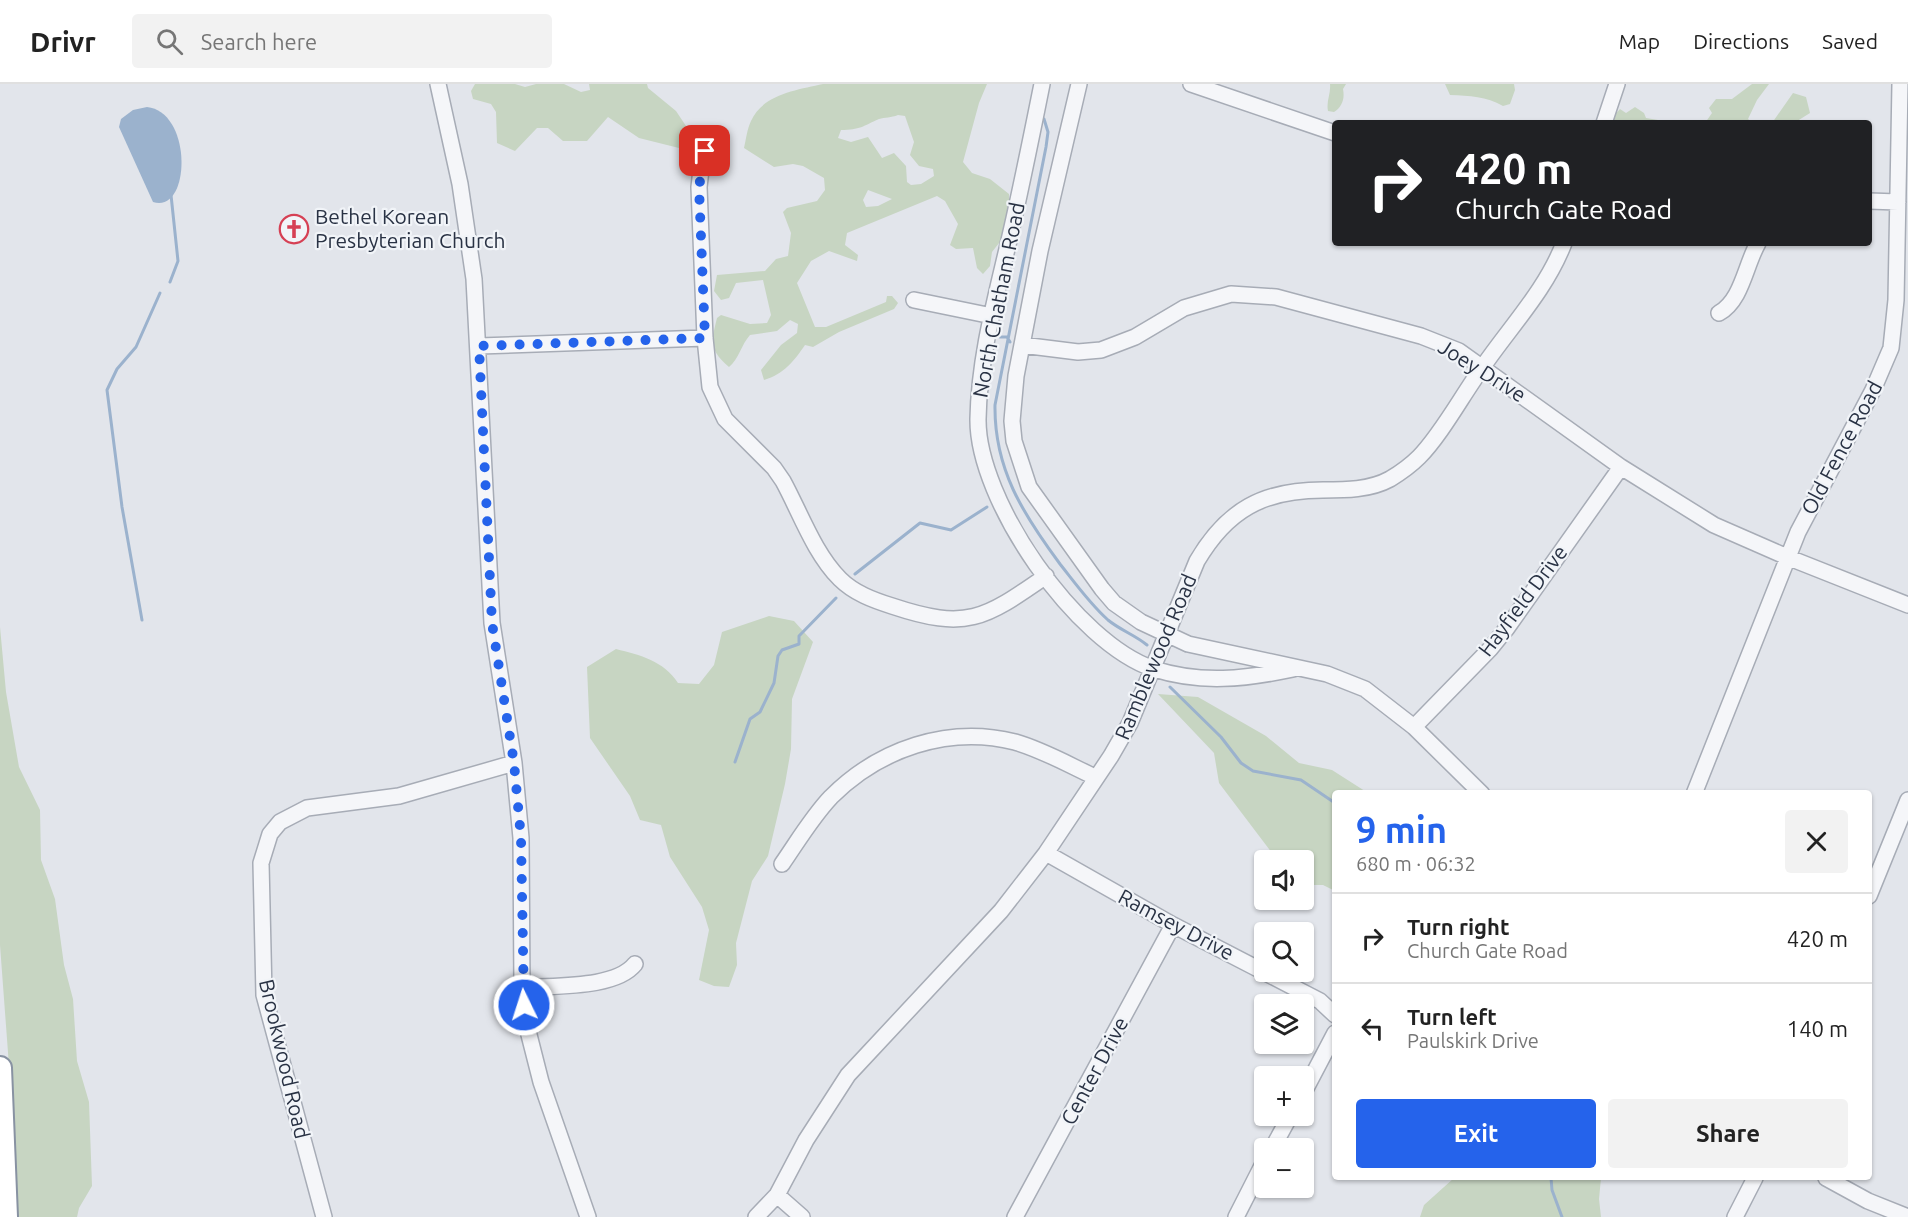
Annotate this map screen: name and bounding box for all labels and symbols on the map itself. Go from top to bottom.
pin [679,125,730,176]
street label: North Chatham Road [967,200,1029,399]
place label: Bethel Korean Presbyterian Church [315,204,506,252]
church icon: Bethel Korean Presbyterian Church [278,213,310,245]
street label: Joey Drive [1434,334,1531,407]
street label: Old Fence Road [1796,377,1886,519]
street label: Hayfield Drive [1473,540,1572,661]
street label: Ramblewood Road [1109,570,1201,743]
street label: Ramsey Drive [1115,884,1238,965]
position arrow [492,973,556,1037]
street label: Brookwood Road [255,977,315,1141]
street label: Center Drive [1056,1013,1133,1129]

